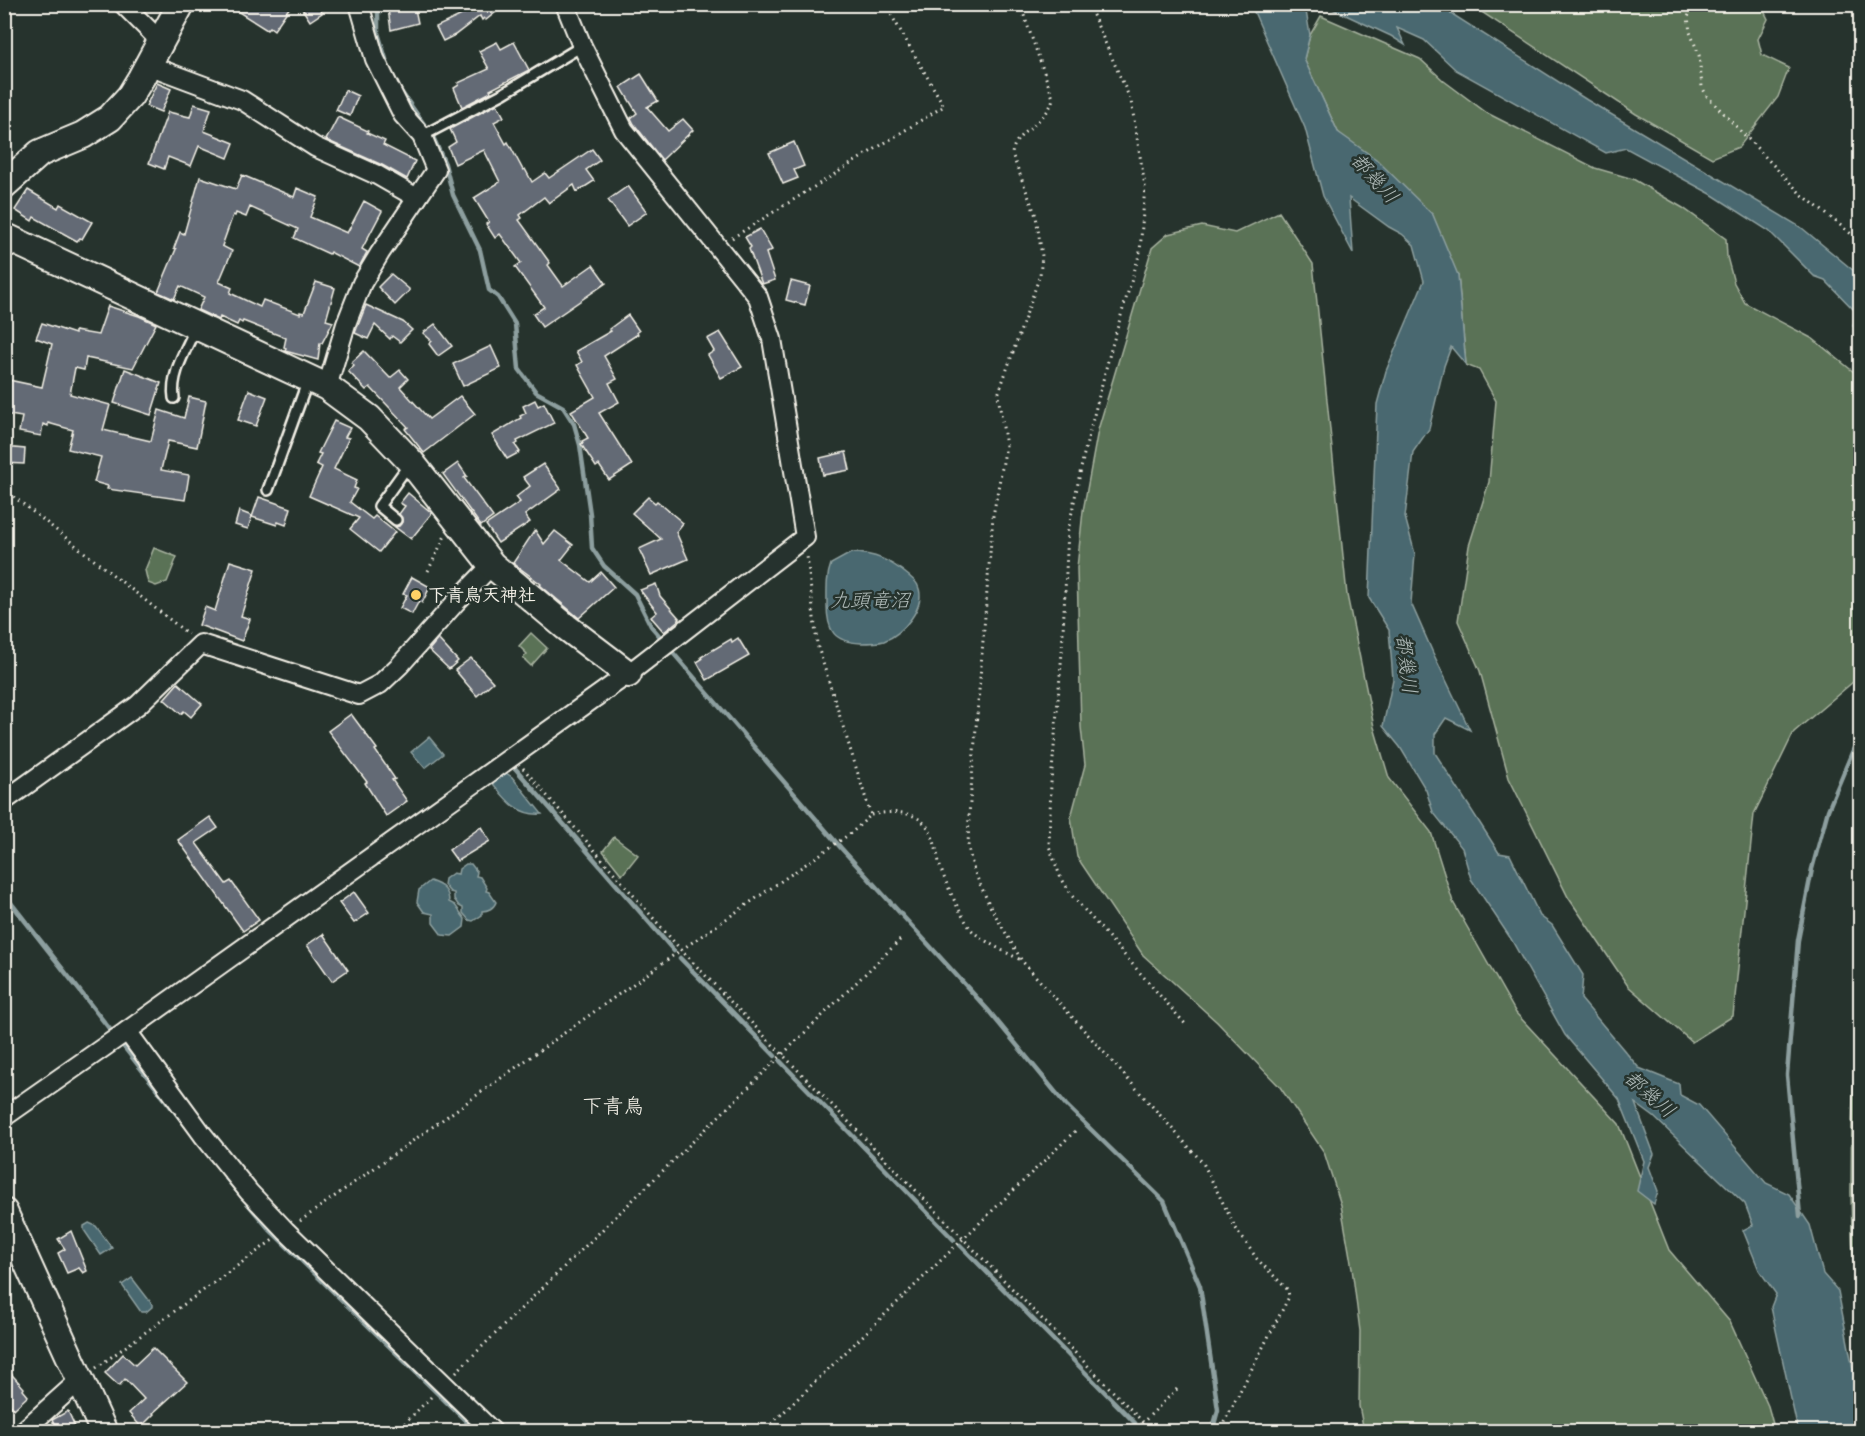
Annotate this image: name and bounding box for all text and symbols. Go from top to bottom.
water label: 都幾川 [1346,146,1405,208]
place label: 下青鳥天神社 [428,582,536,606]
water label: 九頭竜沼 [830,586,912,612]
marker: 下青鳥天神社 [409,588,423,602]
water label: 都幾川 [1391,633,1425,695]
water label: 都幾川 [1619,1064,1682,1123]
district label: 下青鳥 [582,1091,645,1118]

